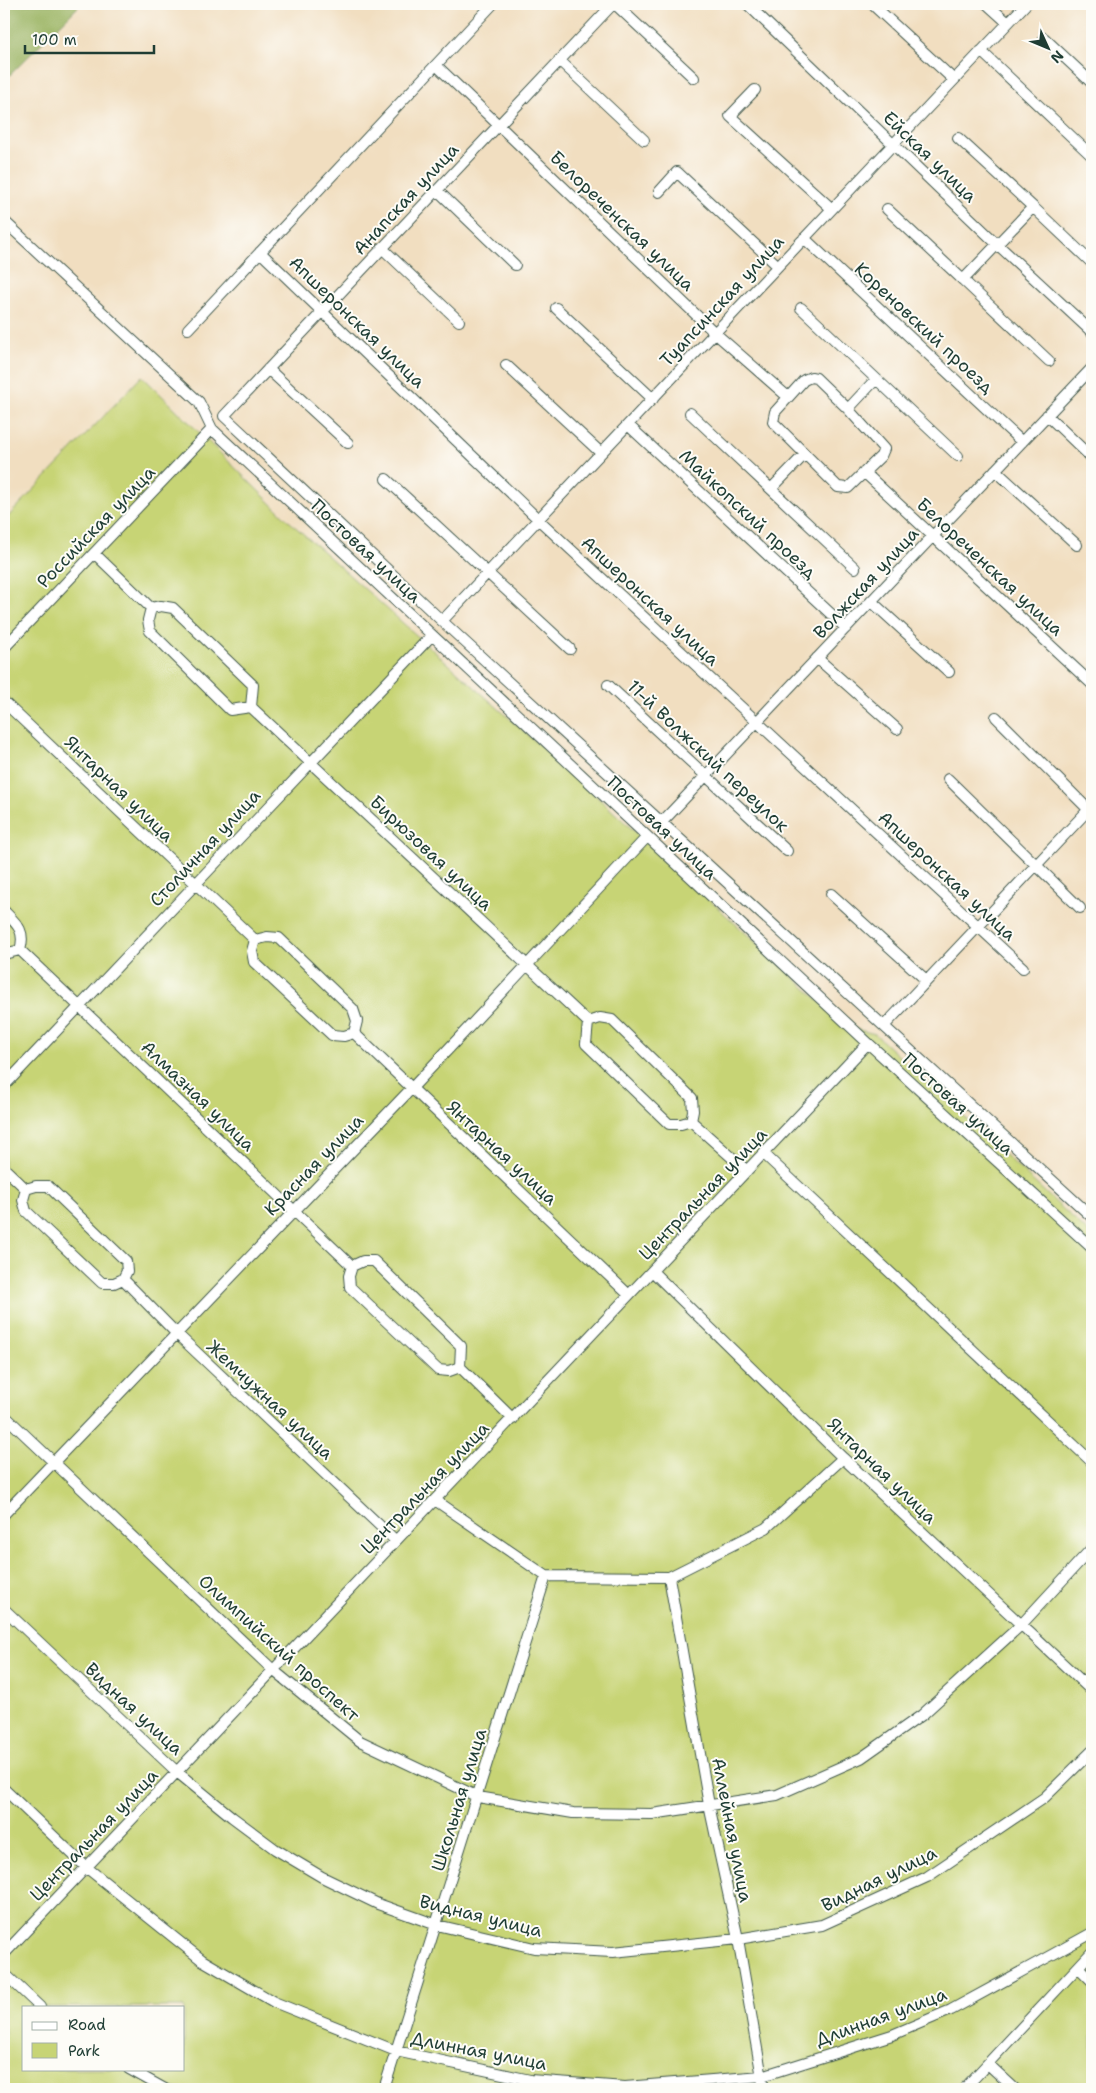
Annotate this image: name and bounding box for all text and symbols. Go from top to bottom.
scale bar [25,22,154,54]
north arrow [1024,22,1074,72]
text: 100 m [32,30,77,50]
text: N [1047,47,1068,67]
street label: Ейская улица [878,106,982,208]
street label: Анапская улица [348,138,464,260]
street label: Белореченская улица [544,146,700,296]
street label: Туапсинская улица [655,230,789,372]
street label: Апшеронская улица [284,251,430,393]
street label: Кореновский проезд [849,257,999,399]
street label: Майкопский проезд [674,444,822,585]
street label: Российская улица [31,461,161,593]
street label: Белореченская улица [911,493,1069,641]
street label: Постовая улица [306,494,426,608]
street label: Волжская улица [808,522,924,644]
street label: Апшеронская улица [576,531,724,671]
street label: 11-й Волжский переулок [622,675,794,838]
street label: Янтарная улица [59,731,179,847]
street label: Постовая улица [602,771,722,885]
street label: Столичная улица [144,784,266,912]
street label: Бирюзовая улица [365,790,497,916]
street label: Апшеронская улица [873,806,1021,946]
street label: Алмазная улица [136,1035,260,1157]
street label: Постовая улица [897,1048,1019,1160]
street label: Янтарная улица [441,1095,563,1211]
street label: Красная улица [259,1109,369,1221]
street label: Центральная улица [634,1123,772,1265]
street label: Жемчужная улица [201,1335,339,1465]
street label: Янтарная улица [822,1413,942,1529]
street label: Центральная улица [356,1417,494,1559]
street label: Олимпийский проспект [193,1569,365,1727]
street label: Видная улица [80,1657,188,1761]
street label: Школьная улица [426,1726,492,1874]
street label: Аллейная улица [706,1756,758,1904]
street label: Центральная улица [25,1764,163,1906]
street label: Видная улица [817,1841,941,1917]
street label: Видная улица [417,1889,545,1943]
street label: Длинная улица [812,1982,950,2052]
legend [22,2006,185,2070]
text: Road [68,2015,106,2035]
street label: Длинная улица [409,2026,549,2076]
text: Park [68,2041,100,2061]

